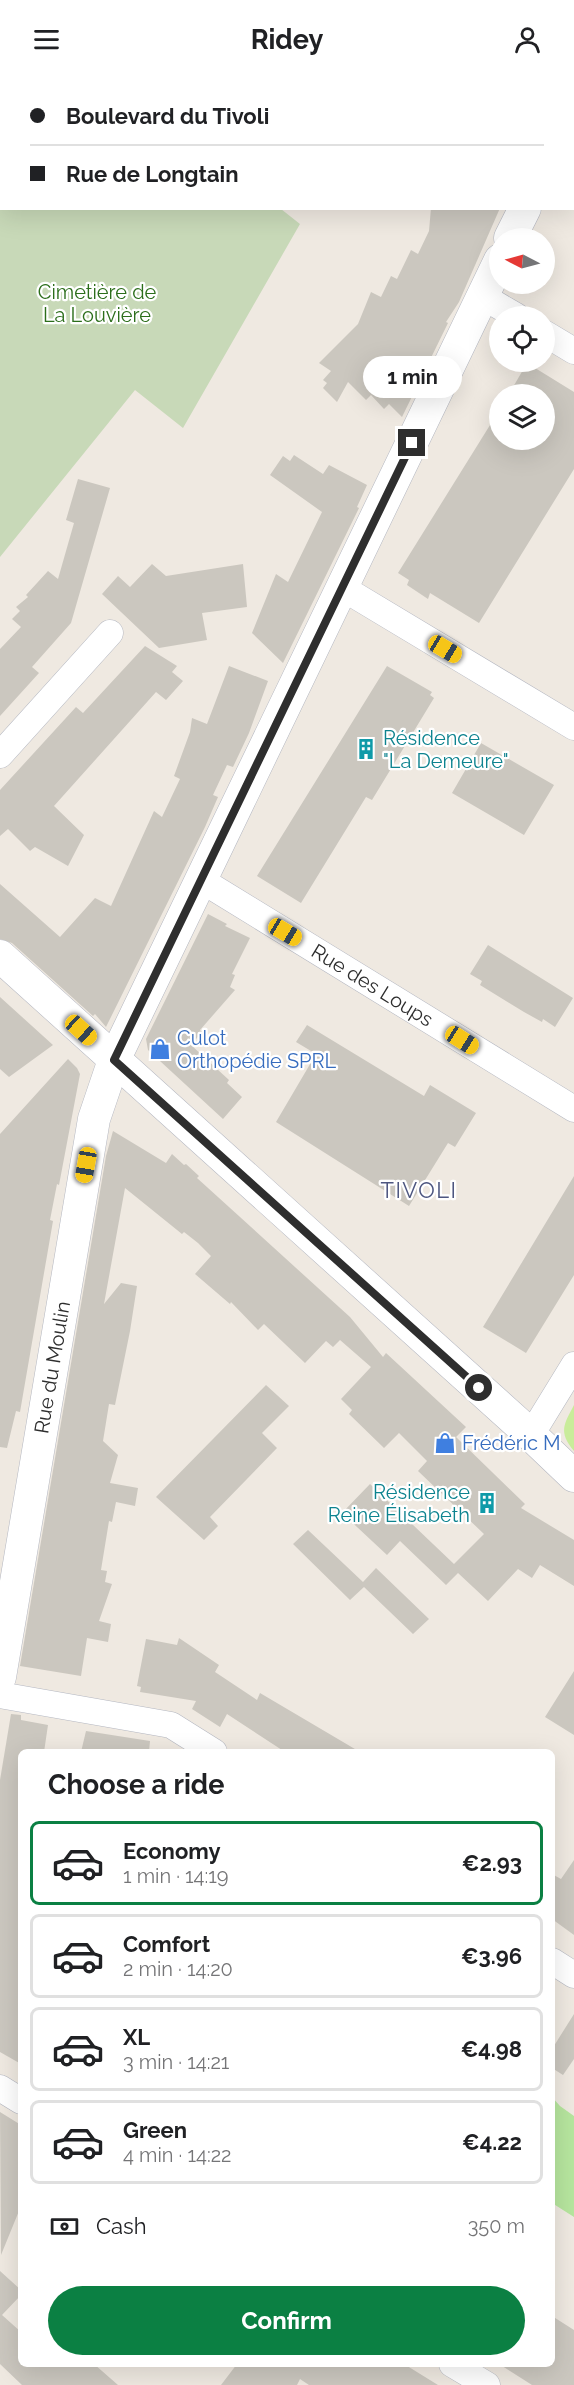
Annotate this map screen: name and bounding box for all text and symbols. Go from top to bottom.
icon: menu [30,23,63,56]
icon: person [511,23,544,56]
text: Ridey [251,24,323,55]
text: Boulevard du Tivoli [66,103,269,129]
text: Rue de Longtain [66,161,238,187]
north arrow [489,228,555,294]
map controls [489,228,555,450]
park label: Cimetière de La Louvière [38,280,157,327]
button: locate [489,306,555,372]
callout: 1 min [362,356,462,398]
text: 1 min [387,365,438,389]
button: layers [489,384,555,450]
route end [398,429,425,456]
car [425,632,465,666]
place label: Résidence "La Demeure" [383,726,509,773]
building icon: Résidence "La Demeure" [354,737,378,761]
car [265,915,305,949]
street label: Rue des Loups [307,939,437,1031]
car [62,1011,100,1049]
car [442,1023,482,1057]
place label: Culot Orthopédie SPRL [177,1026,337,1073]
shop icon: Culot Orthopédie SPRL [148,1037,172,1061]
car [74,1146,98,1184]
district label: TIVOLI [380,1177,458,1203]
street label: Rue du Moulin [29,1299,75,1435]
route start [465,1374,492,1401]
shop icon: Frédéric M [433,1431,457,1455]
place label: Frédéric M [462,1431,561,1455]
place label: Résidence Reine Élisabeth [328,1480,470,1527]
building icon: Résidence Reine Élisabeth [475,1491,499,1515]
text: Choose a ride [48,1769,224,1800]
icon: car [51,1836,105,1890]
text: Economy [123,1838,221,1864]
text: €2.93 [462,1850,522,1876]
text: 1 min · 14:19 [123,1864,229,1888]
icon: car [51,1929,105,1983]
text: Comfort [123,1931,210,1957]
text: €3.96 [461,1943,522,1969]
text: 2 min · 14:20 [123,1957,233,1981]
icon: car [51,2022,105,2076]
text: XL [123,2024,150,2050]
text: €4.98 [461,2036,522,2062]
text: 3 min · 14:21 [123,2050,229,2074]
icon: car [51,2115,105,2169]
text: Green [123,2117,187,2143]
text: €4.22 [462,2129,522,2155]
text: 4 min · 14:22 [123,2143,231,2167]
icon: cash [48,2210,81,2243]
text: Cash [96,2213,147,2239]
text: 350 m [468,2214,525,2238]
button: Confirm [48,2286,525,2355]

